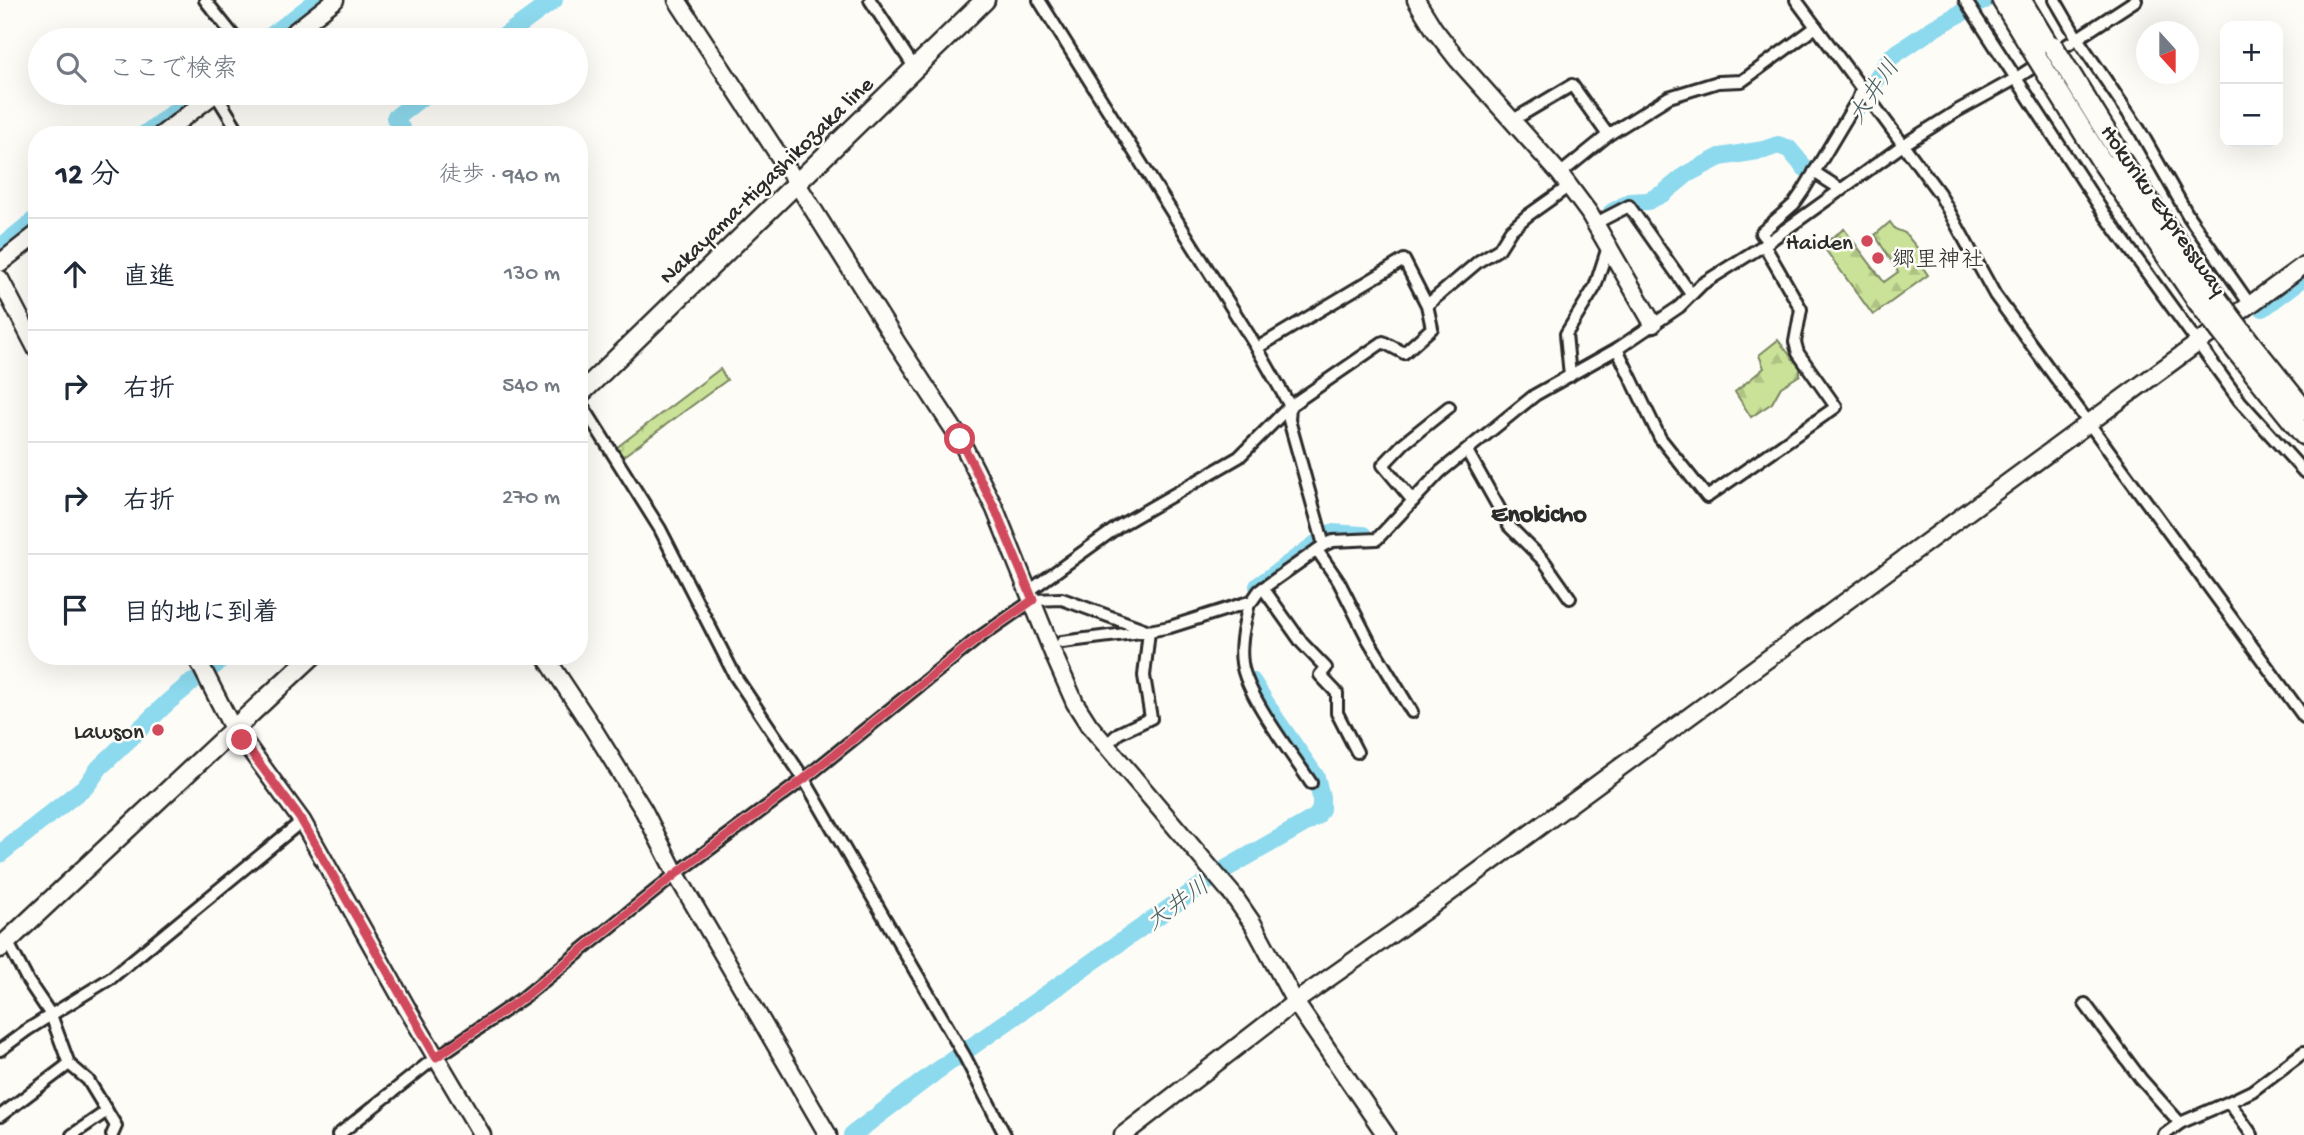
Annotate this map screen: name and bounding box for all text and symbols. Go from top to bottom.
north arrow [2136,21,2199,84]
map controls [2220,21,2283,147]
button: + [2220,21,2283,84]
search box [28,28,588,105]
icon: search [52,48,90,86]
water label: 大井川 [1843,54,1908,131]
text: ここで検索 [108,56,238,87]
street label: Nakayama-Higashikozaka line [655,71,881,291]
button: − [2220,84,2283,147]
street label: Hokuriku Expressway [2093,120,2231,302]
text: 12 分 [56,160,120,195]
text: 徒歩 · 940 m [439,163,560,190]
place label: Haiden [1786,231,1853,258]
marker: Haiden [1859,233,1875,249]
place label: 郷里神社 [1892,247,1984,275]
marker: 郷里神社 [1870,250,1886,266]
icon: ahead [56,255,94,293]
text: 130 m [504,261,560,288]
text: 直進 [123,264,175,295]
icon: right [56,367,94,405]
text: 540 m [502,373,560,400]
text: 右折 [123,376,175,407]
route start [944,423,975,454]
icon: right [56,479,94,517]
text: 270 m [502,485,560,512]
text: 右折 [123,488,175,519]
district label: Enokicho [1491,501,1587,532]
icon: arrive [56,591,94,629]
text: 目的地に到着 [123,600,279,631]
place label: Lawson [74,720,144,747]
marker: Lawson [150,722,166,738]
route end [226,724,257,755]
water label: 大井川 [1141,872,1217,939]

